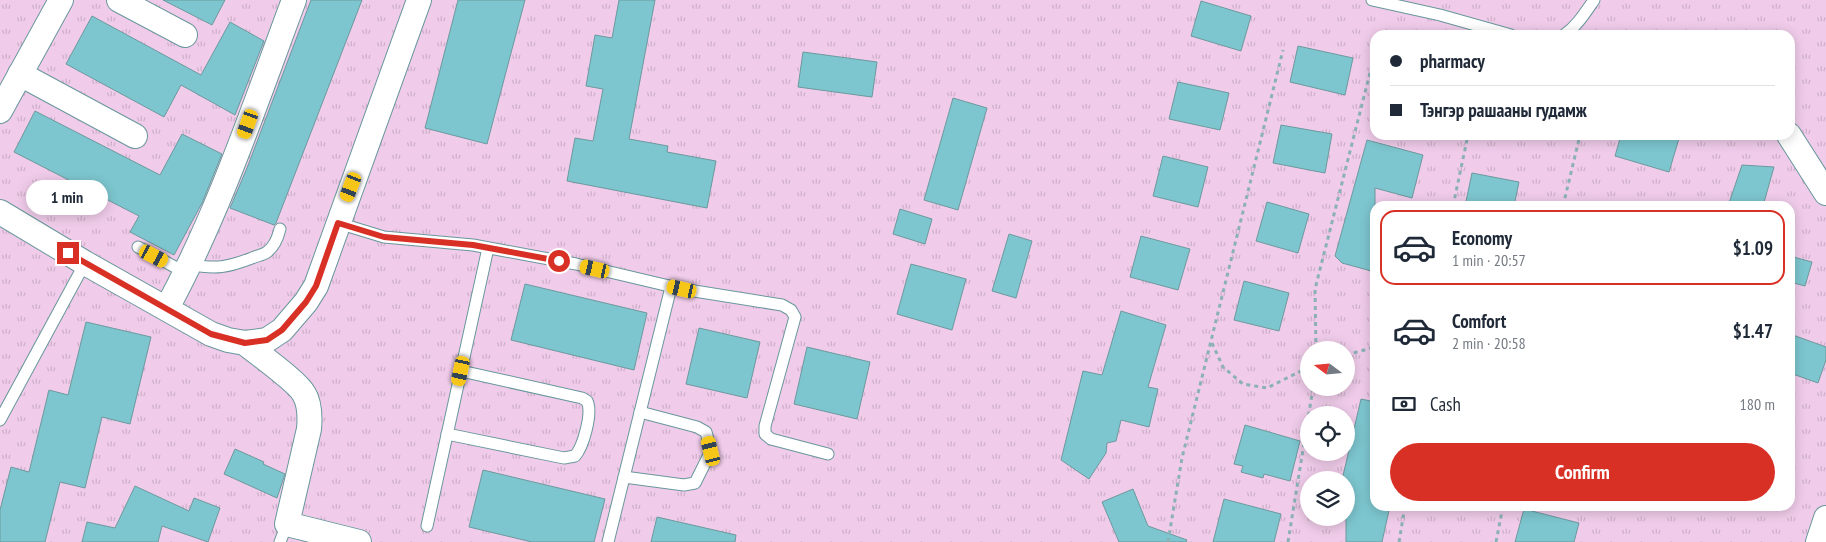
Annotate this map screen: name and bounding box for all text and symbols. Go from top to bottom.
text: pharmacy [1420,49,1485,73]
text: Тэнгэр рашааны гудамж [1420,98,1587,122]
car [235,107,260,141]
car [338,170,363,204]
callout: 1 min [27,180,109,216]
text: 1 min [51,187,83,207]
icon: car [1392,225,1437,270]
text: Economy [1452,226,1512,250]
text: $1.09 [1733,236,1773,260]
route end [57,242,79,264]
car [137,242,170,270]
route start [548,250,570,272]
text: 1 min · 20:57 [1452,250,1526,270]
car [578,258,611,280]
car [665,278,698,300]
icon: car [1392,308,1437,353]
text: Comfort [1452,309,1506,333]
text: $1.47 [1733,319,1773,343]
text: 2 min · 20:58 [1452,333,1526,353]
north arrow [1300,341,1355,396]
map controls [1300,341,1355,526]
car [450,355,471,387]
icon: cash [1390,390,1418,418]
text: Cash [1430,392,1461,416]
text: 180 m [1740,394,1775,414]
button: locate [1300,406,1355,461]
car [700,435,721,467]
button: Confirm [1390,443,1775,501]
button: layers [1300,471,1355,526]

